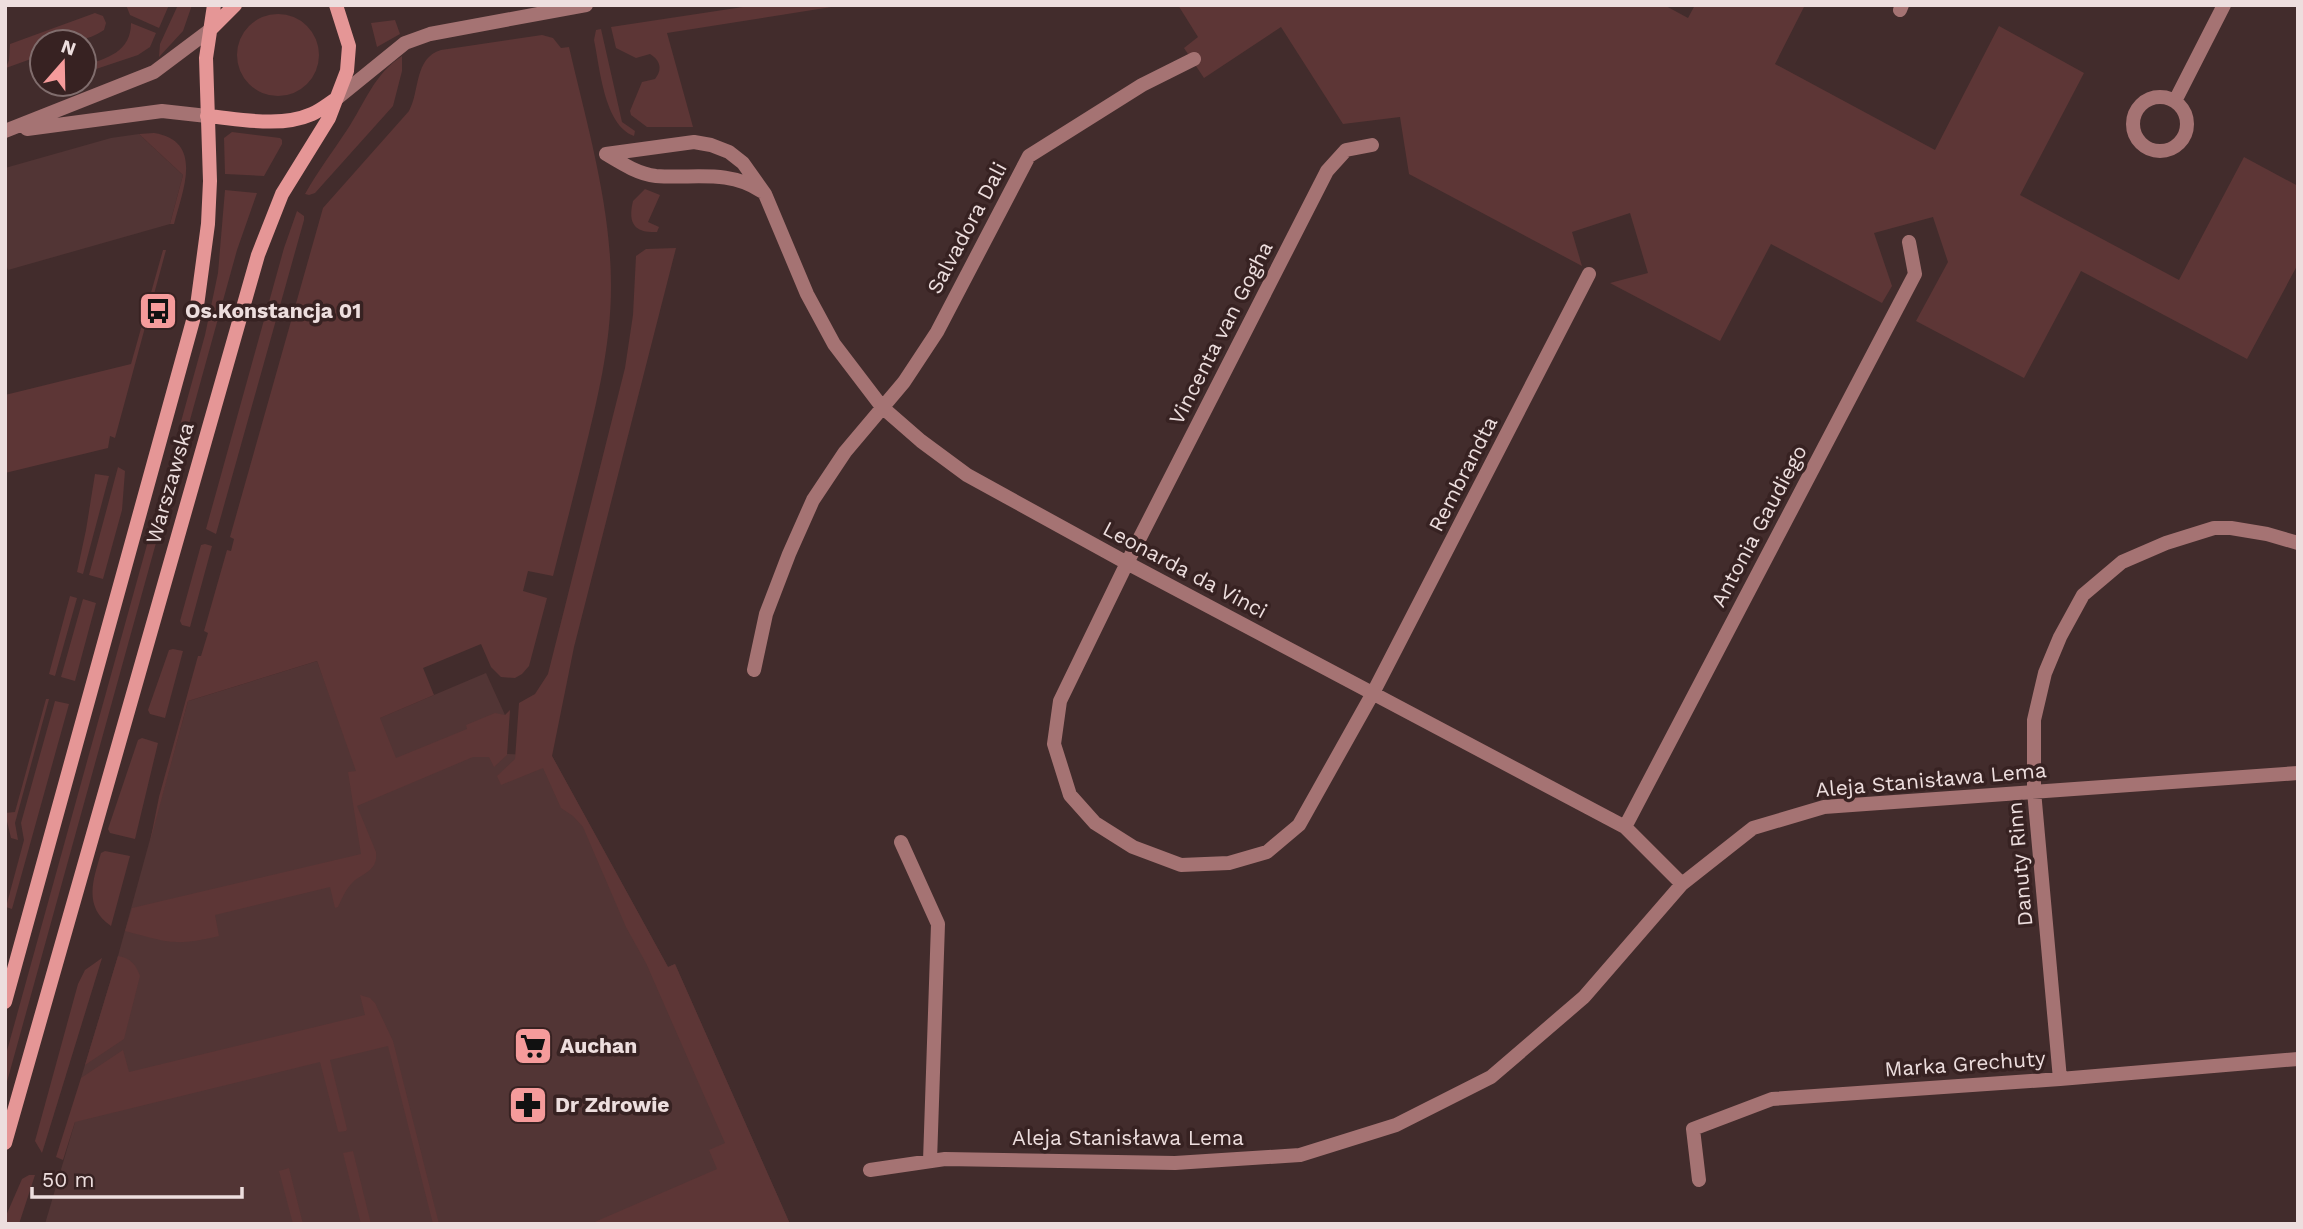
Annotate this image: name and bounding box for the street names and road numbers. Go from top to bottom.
street label: Salvadora Dali [921,158,1012,298]
street label: Vincenta van Gogha [1163,237,1278,429]
street label: Rembrandta [1423,412,1502,536]
street label: Warszawska [140,419,199,547]
street label: Antonia Gaudiego [1705,440,1812,611]
street label: Leonarda da Vinci [1099,516,1272,623]
street label: Aleja Stanisława Lema [1814,757,2048,802]
street label: Danuty Rinn [2002,801,2037,927]
street label: Marka Grechuty [1884,1045,2047,1082]
street label: Aleja Stanisława Lema [1012,1125,1244,1150]

